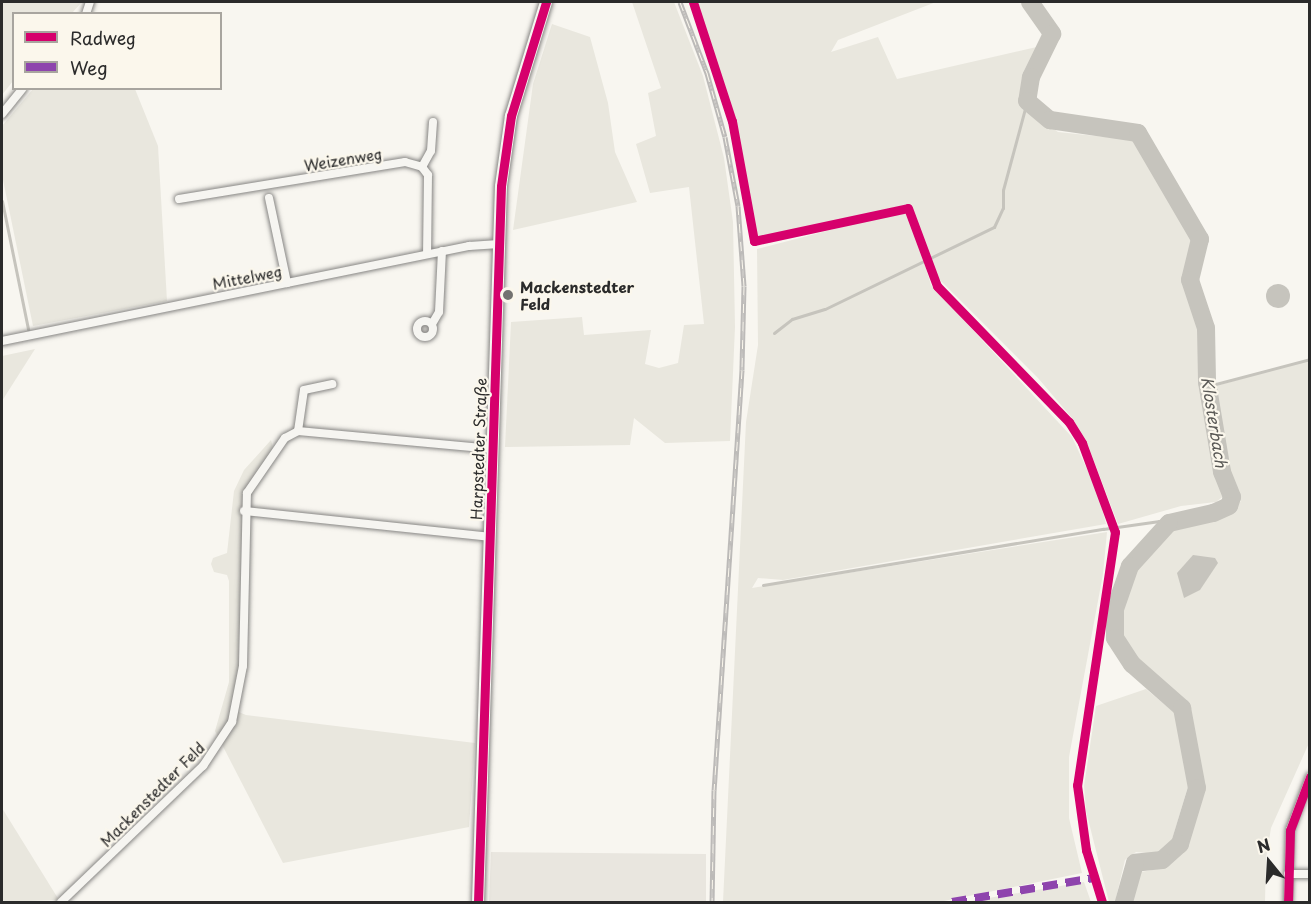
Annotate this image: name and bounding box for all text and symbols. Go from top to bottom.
legend [12,12,222,90]
text: Radweg [70,24,136,51]
text: Weg [70,54,108,81]
street label: Weizenweg [303,144,383,174]
street label: Mittelweg [211,261,283,293]
place label: Mackenstedter Feld [520,277,634,312]
marker: Mackenstedter Feld [501,288,515,302]
water label: Klosterbach [1198,375,1232,469]
street label: Harpstedter Straße [467,377,489,521]
street label: Mackenstedter Feld [96,738,208,850]
north arrow [1239,832,1299,892]
text: N [1254,832,1273,858]

